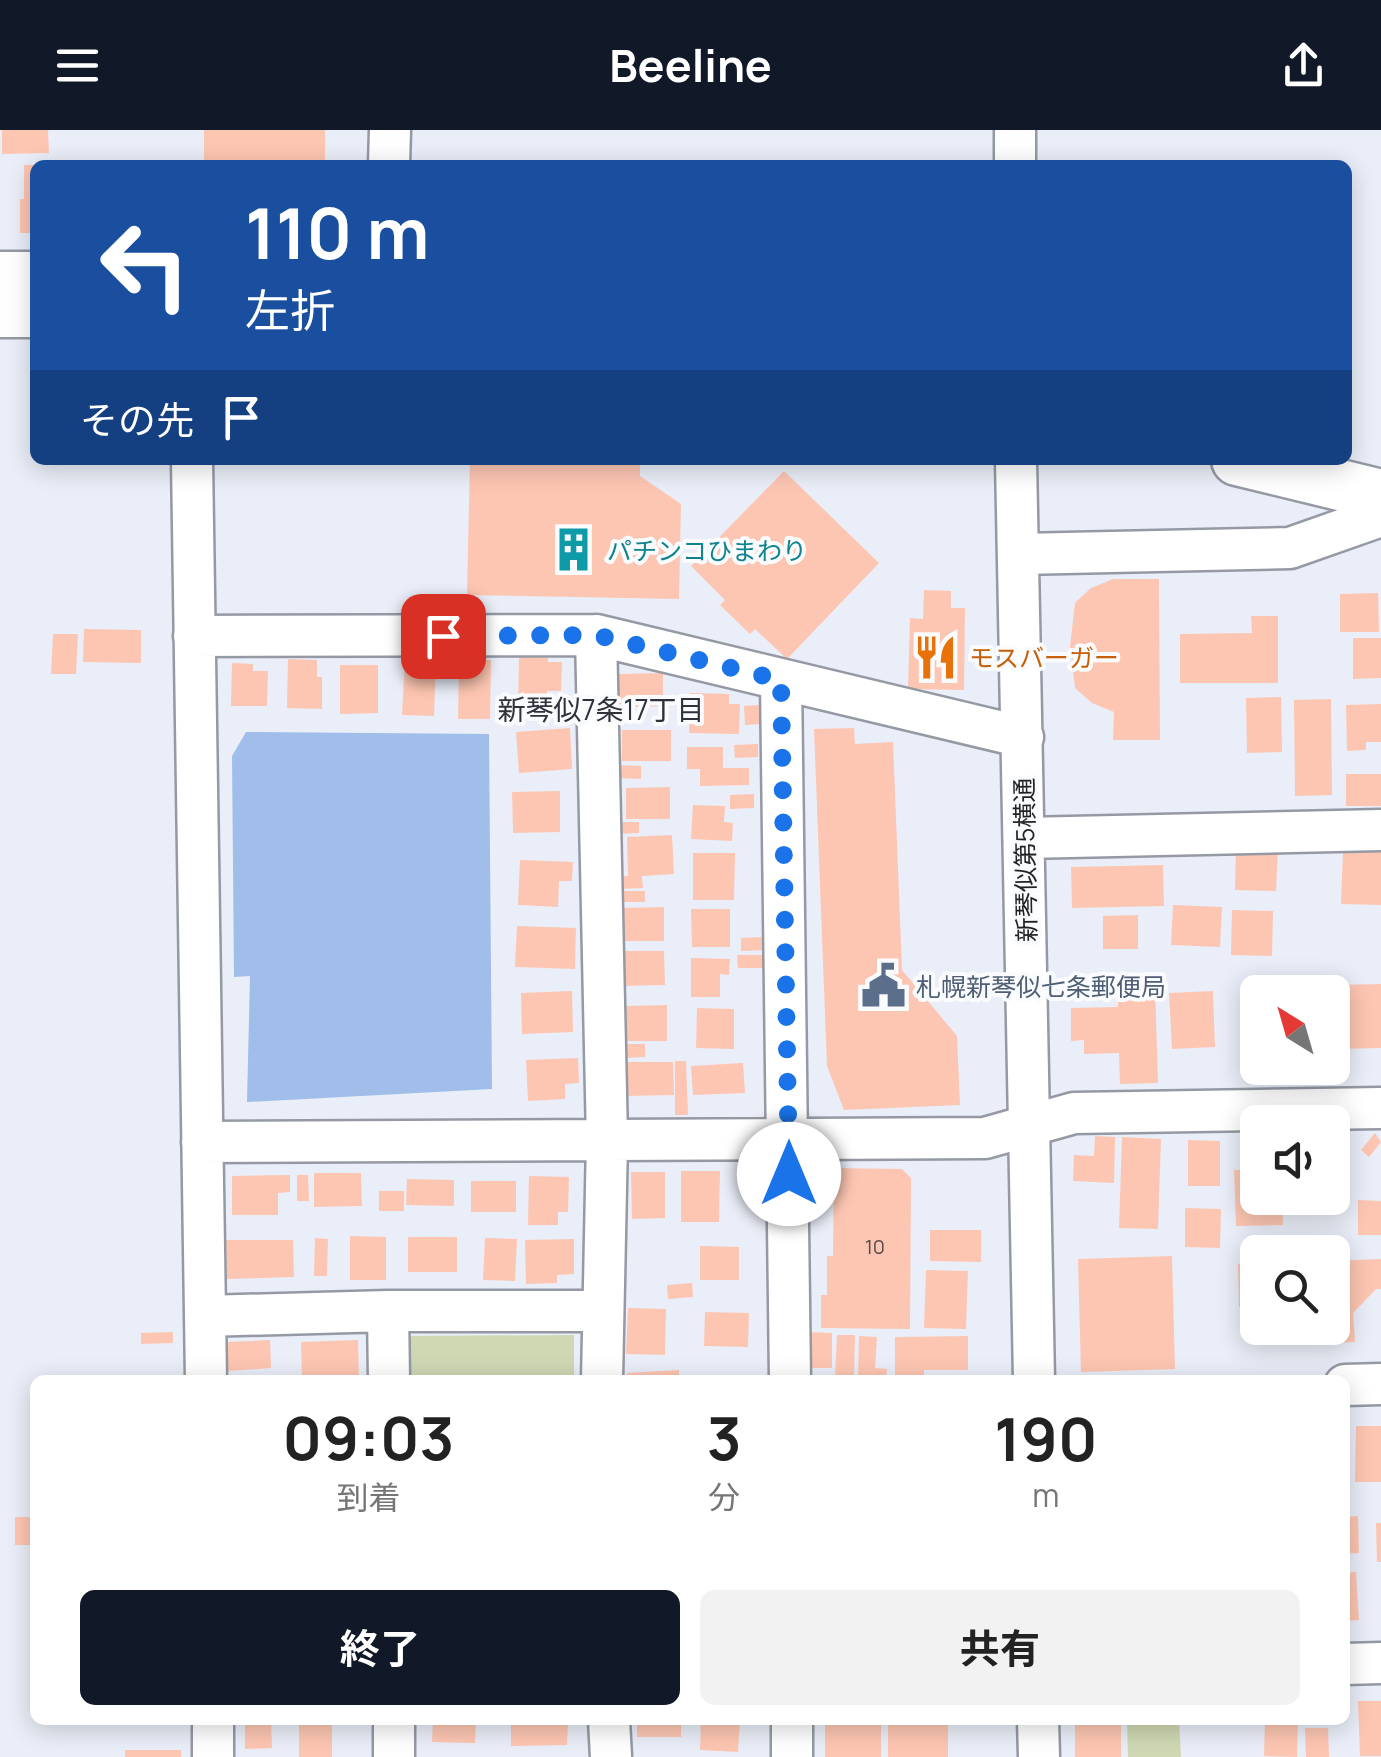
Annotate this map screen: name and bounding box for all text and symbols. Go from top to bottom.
text: Beeline [609,34,772,96]
icon: menu [50,38,105,93]
icon: share [1276,38,1331,93]
text: 110 m [245,184,429,280]
icon: left [80,200,210,330]
text: 左折 [245,279,335,341]
icon: arrive [214,390,269,445]
text: その先 [80,393,194,445]
building icon: パチンコひまわり [550,526,598,574]
place label: パチンコひまわり [607,533,807,568]
pin [401,594,486,679]
icon: arrive [416,609,471,664]
restaurant icon: モスバーガー [912,633,960,681]
place label: モスバーガー [969,640,1119,675]
district label: 新琴似7条17丁目 [497,690,705,728]
street label: 新琴似第5横通 [1006,777,1044,943]
public building icon: 札幌新琴似七条郵便局 [859,962,907,1010]
place label: 札幌新琴似七条郵便局 [916,969,1166,1004]
north arrow [1240,975,1350,1085]
map controls [1240,975,1350,1345]
button: sound [1240,1105,1350,1215]
position arrow [737,1122,841,1226]
house number: 10 [865,1233,885,1260]
button: search [1240,1235,1350,1345]
text: 09:03 [283,1396,454,1478]
text: 3 [707,1396,742,1478]
text: 190 [994,1397,1097,1479]
text: m [1032,1473,1059,1517]
text: 到着 [336,1475,400,1519]
text: 分 [708,1475,740,1519]
button: 終了 [80,1590,680,1705]
button: 共有 [700,1590,1300,1705]

